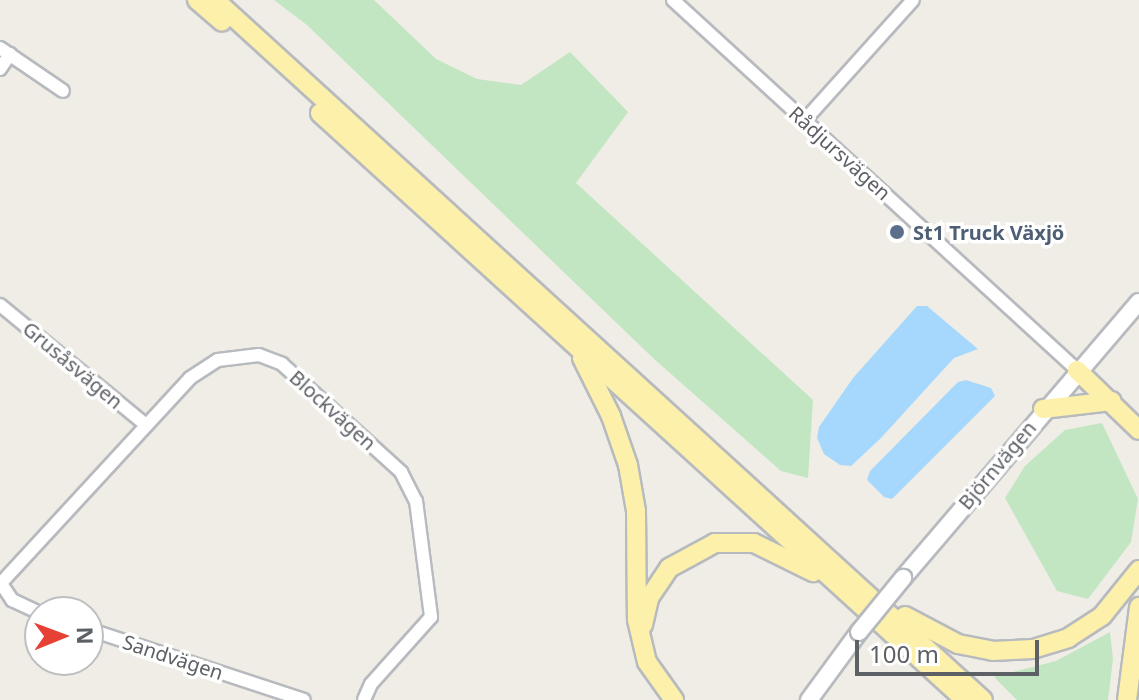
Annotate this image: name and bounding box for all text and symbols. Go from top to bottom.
street label: Rådjursvägen [784,101,896,205]
place label: St1 Truck Växjö [913,220,1064,244]
marker: St1 Truck Växjö [888,223,906,241]
street label: Grusåsvägen [18,316,128,414]
street label: Blockvägen [285,365,381,455]
street label: Björnvägen [953,416,1041,514]
north arrow [24,596,104,676]
scale bar [859,624,1043,674]
text: N [71,626,101,645]
street label: Sandvägen [120,629,226,685]
text: 100 m [869,637,939,670]

